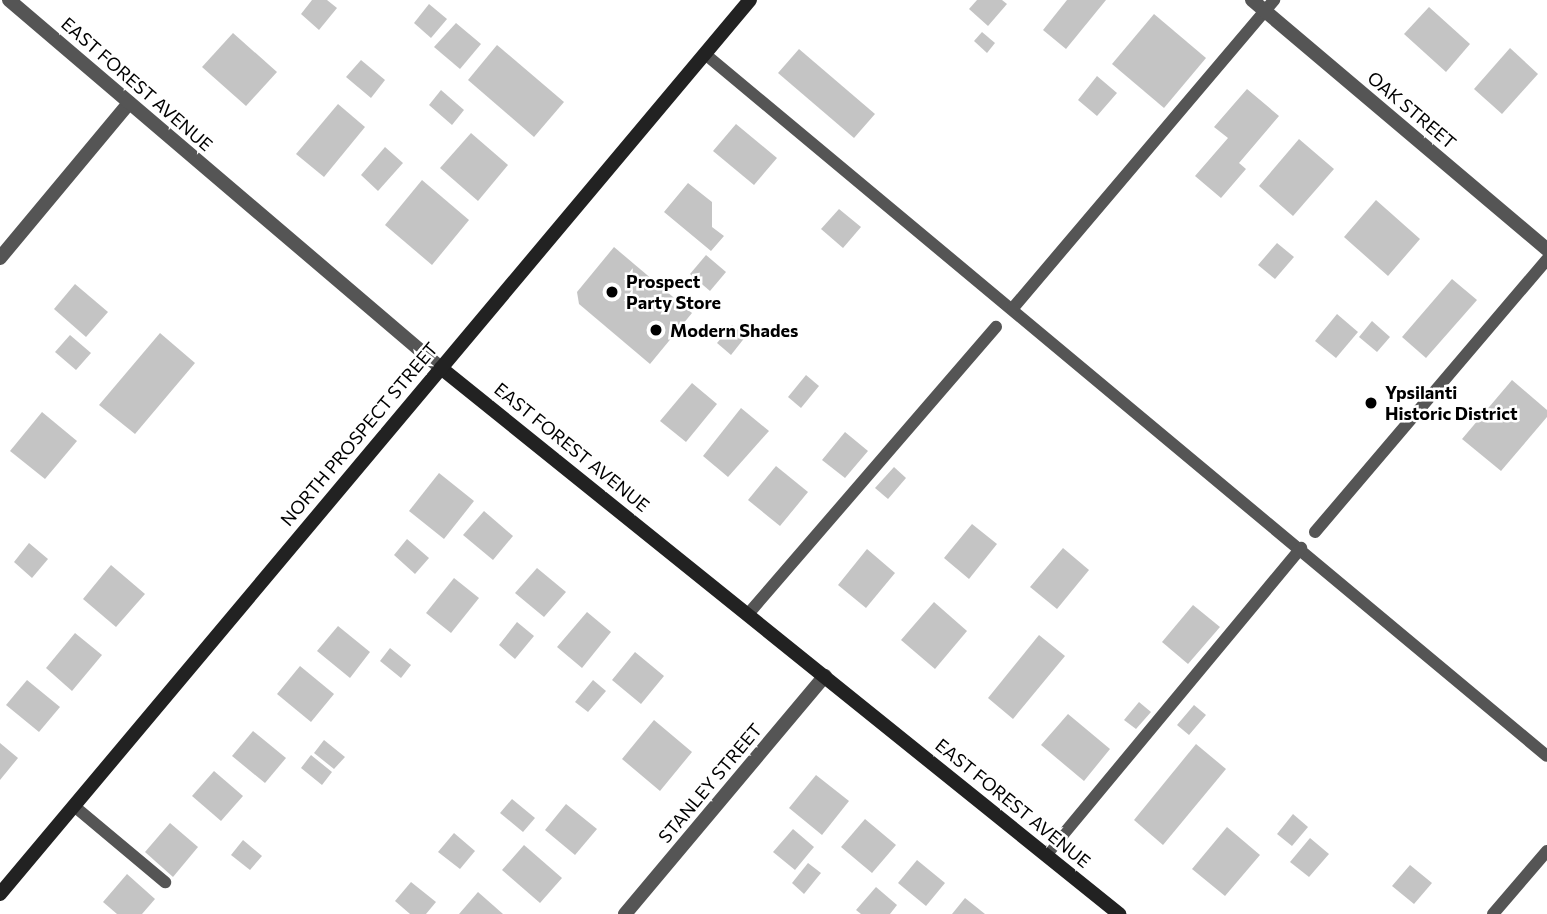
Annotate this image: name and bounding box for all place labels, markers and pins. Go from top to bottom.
place label: Prospect Party Store [626,271,721,314]
marker: Prospect Party Store [604,284,620,300]
place label: Modern Shades [670,319,798,341]
marker: Modern Shades [648,322,664,338]
place label: Ypsilanti Historic District [1385,382,1518,424]
marker: Ypsilanti Historic District [1363,395,1379,411]

